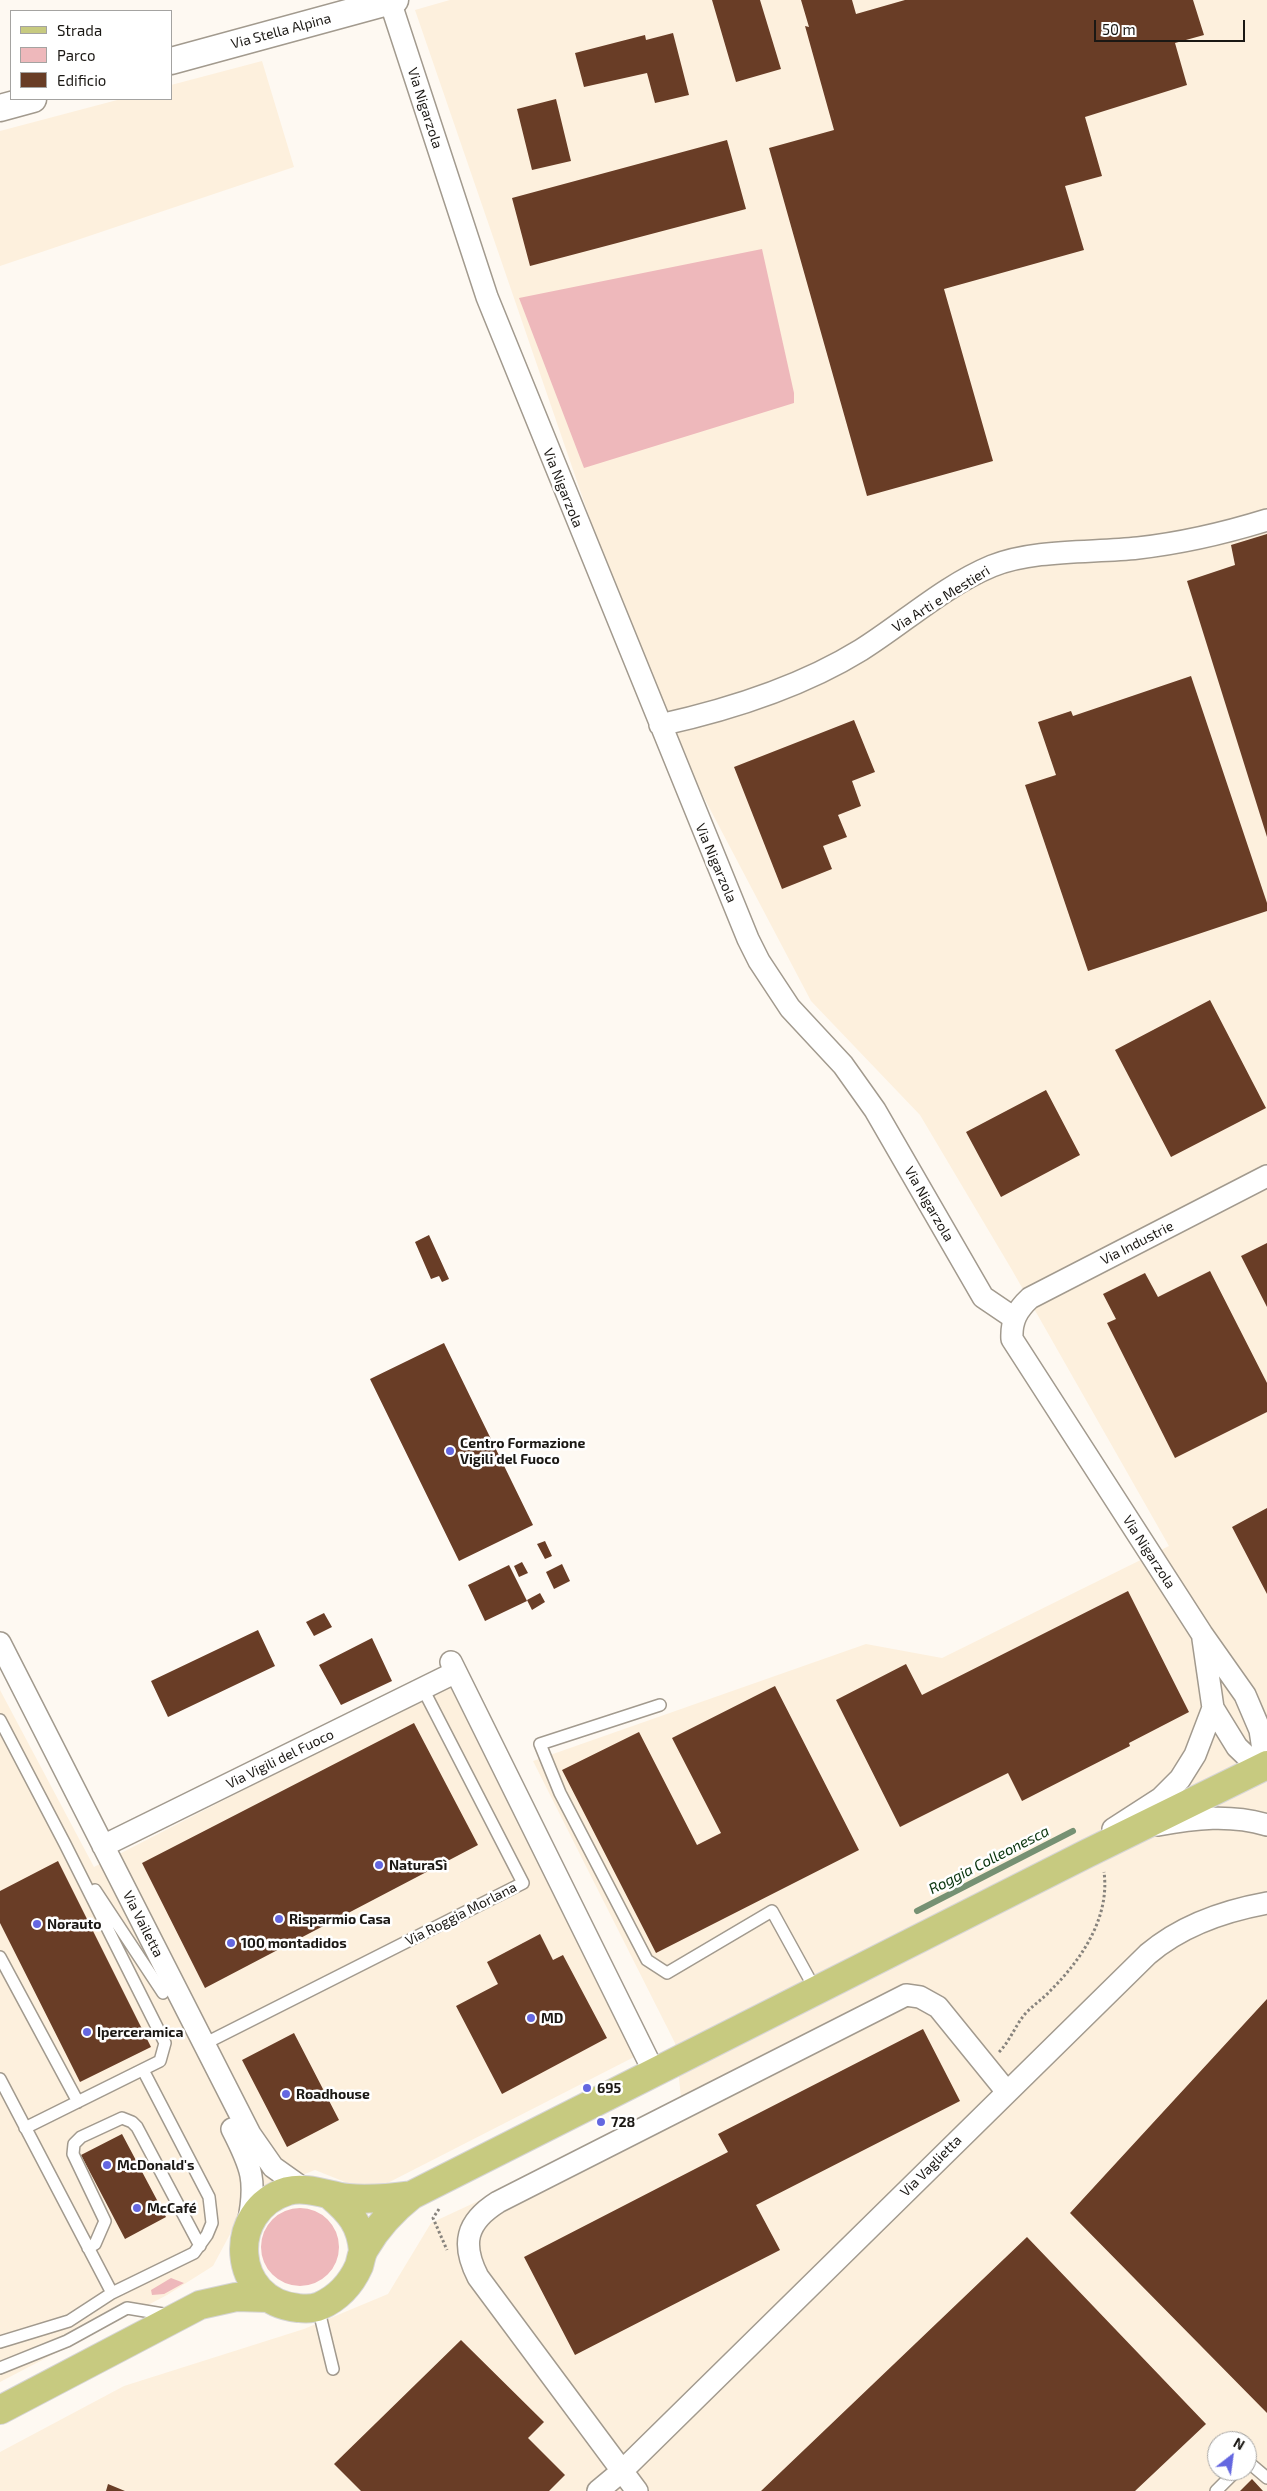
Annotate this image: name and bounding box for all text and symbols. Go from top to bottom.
legend [10,10,172,100]
street label: Via Stella Alpina [229,10,333,52]
scale bar [1097,10,1248,42]
text: 50 m [1102,20,1136,38]
text: Strada [57,21,102,39]
text: Parco [57,46,96,64]
street label: Via Nigarzola [404,65,446,151]
text: Edificio [57,71,106,89]
street label: Via Nigarzola [539,446,587,530]
street label: Via Arti e Mestieri [889,562,993,636]
street label: Via Nigarzola [692,821,740,905]
street label: Via Nigarzola [901,1163,957,1245]
street label: Via Industrie [1098,1217,1176,1269]
place label: Centro Formazione Vigili del Fuoco [460,1435,585,1468]
marker: Centro Formazione Vigili del Fuoco [444,1445,456,1457]
street label: Via Nigarzola [1119,1512,1179,1592]
street label: Via Vigili del Fuoco [223,1726,337,1792]
water label: Roggia Colleonesca [926,1822,1052,1898]
place label: NaturaSì [389,1857,447,1873]
marker: NaturaSì [373,1859,385,1871]
street label: Via Roggia Morlana [403,1879,519,1949]
street label: Via Vailetta [119,1888,167,1960]
place label: Risparmio Casa [289,1911,391,1927]
marker: Risparmio Casa [273,1913,285,1925]
place label: Norauto [47,1916,102,1932]
marker: Norauto [31,1918,43,1930]
place label: 100 montadidos [241,1935,347,1951]
marker: 100 montadidos [225,1937,237,1949]
place label: MD [541,2010,563,2026]
marker: MD [525,2012,537,2024]
place label: Iperceramica [97,2024,183,2040]
marker: Iperceramica [81,2026,93,2038]
place label: 695 [597,2080,621,2096]
marker: 695 [581,2082,593,2094]
place label: Roadhouse [296,2086,370,2102]
marker: Roadhouse [280,2088,292,2100]
place label: 728 [611,2114,635,2130]
marker: 728 [595,2116,607,2128]
street label: Via Vaglietta [897,2132,965,2200]
place label: McDonald's [117,2157,195,2173]
marker: McDonald's [101,2159,113,2171]
place label: McCafé [147,2200,197,2216]
marker: McCafé [131,2202,143,2214]
north arrow [1207,2431,1257,2481]
text: N [1231,2434,1248,2453]

